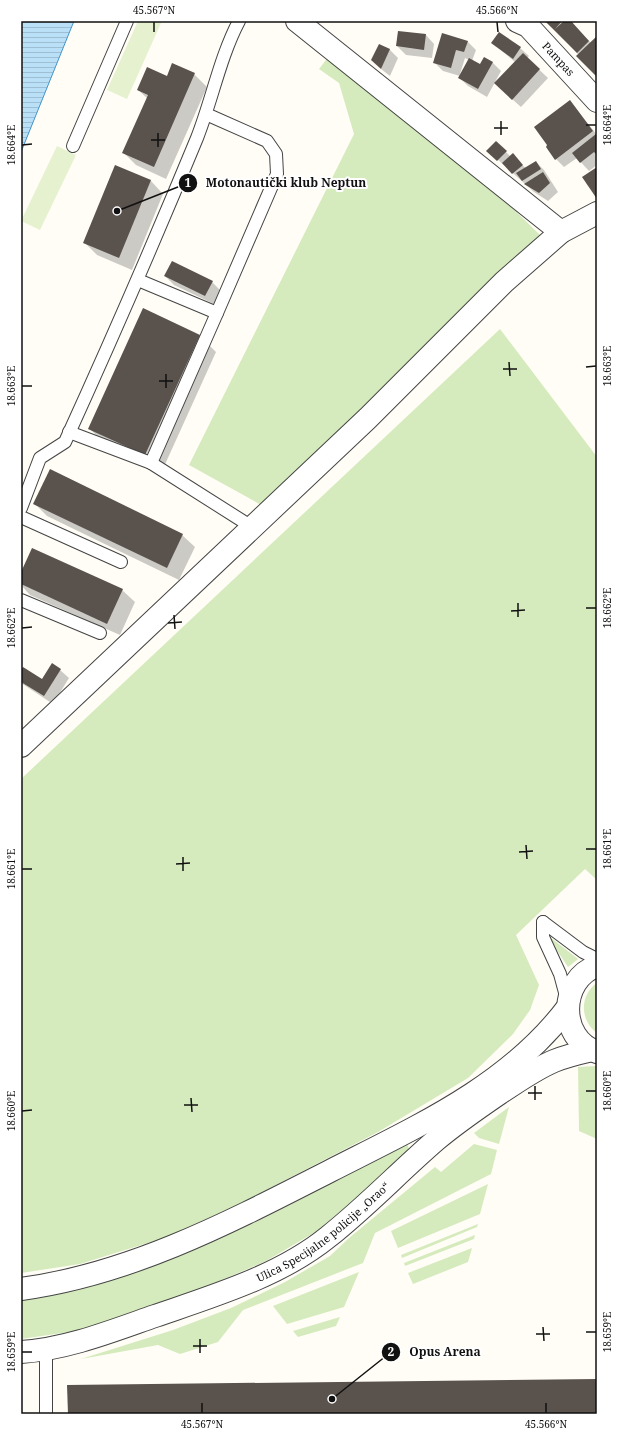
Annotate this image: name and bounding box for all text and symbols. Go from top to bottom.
text: 45.567°N [133,3,175,17]
text: 45.566°N [476,3,518,17]
street label: Pampas [539,38,578,79]
text: 18.664°E [600,105,614,145]
text: 18.664°E [4,125,18,165]
callout: Motonautički klub Neptun [178,171,375,195]
text: 1 [185,174,192,191]
text: Motonautički klub Neptun [206,174,366,191]
text: 18.663°E [600,346,614,386]
text: 18.663°E [4,366,18,406]
text: 18.662°E [600,588,614,628]
text: 18.662°E [4,608,18,648]
text: 18.661°E [600,829,614,869]
text: 18.661°E [4,849,18,889]
text: 18.660°E [600,1071,614,1111]
text: 18.660°E [4,1091,18,1131]
street label: Ulica Specijalne policije „Orao“ [254,1178,393,1285]
text: 18.659°E [600,1312,614,1352]
text: 18.659°E [4,1332,18,1372]
callout: Opus Arena [381,1340,489,1364]
text: 2 [388,1343,395,1360]
text: Opus Arena [409,1343,481,1360]
text: 45.567°N [181,1417,223,1431]
text: 45.566°N [525,1417,567,1431]

